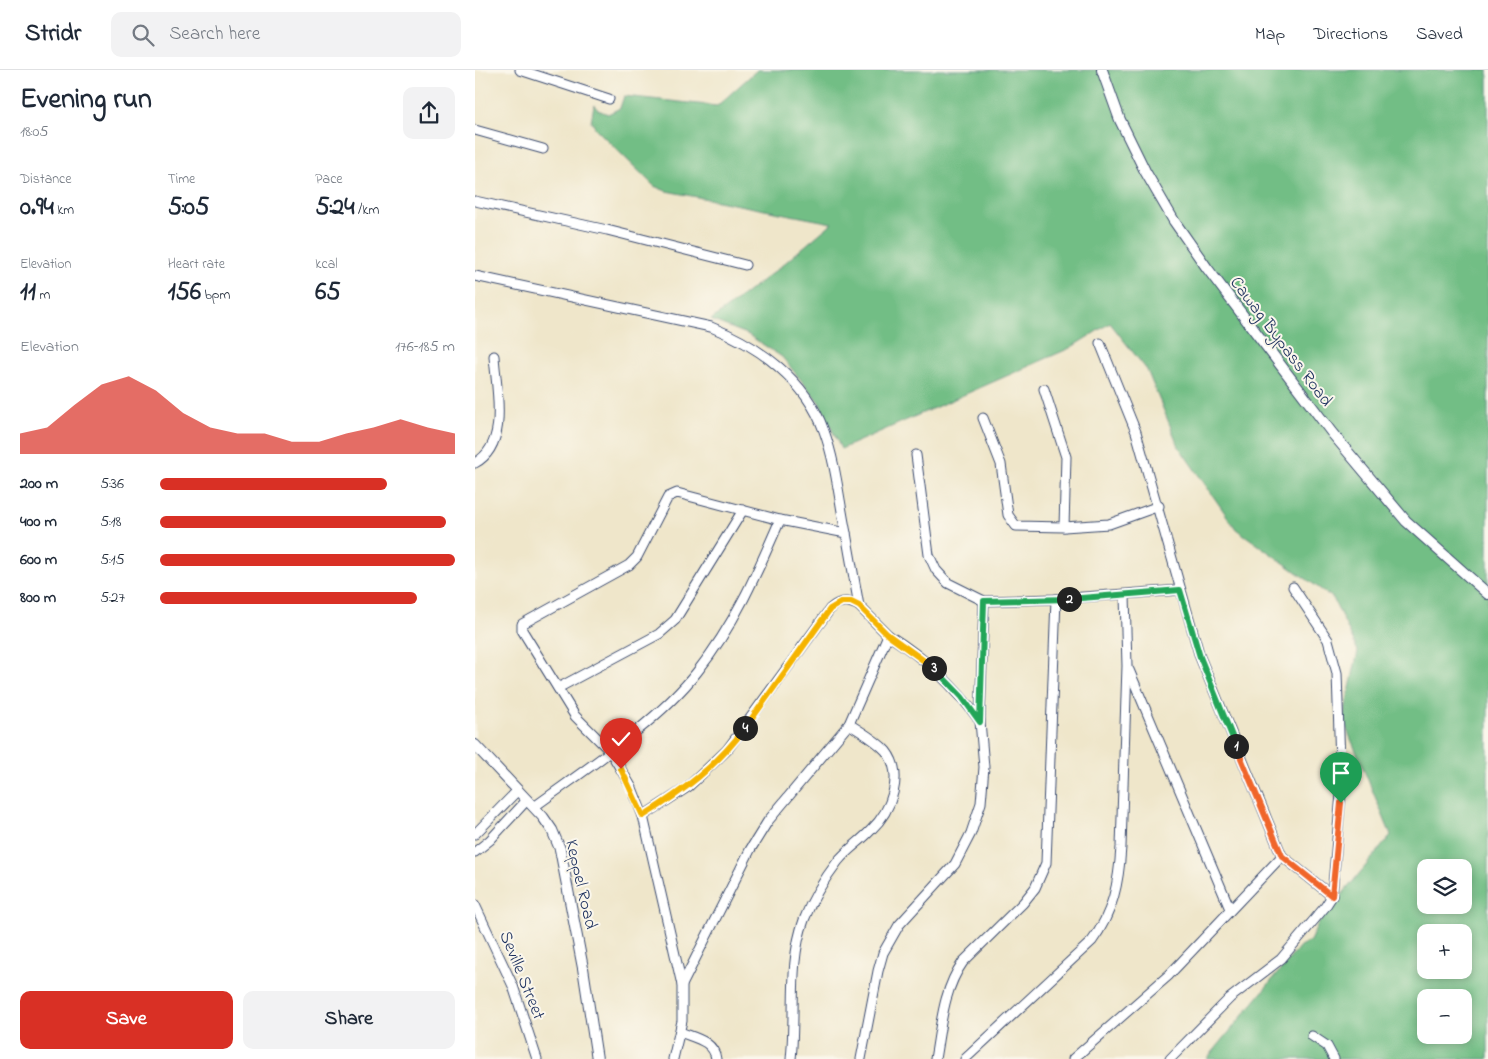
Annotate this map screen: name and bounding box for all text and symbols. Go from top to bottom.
search box [111,12,461,57]
text: Stridr [25,17,81,52]
icon: search [129,21,157,49]
text: Search here [169,21,260,48]
text: Map [1255,22,1285,48]
text: Directions [1313,22,1388,48]
text: Saved [1416,22,1463,48]
text: Evening run [20,80,152,121]
button: share [403,87,455,139]
text: 18:05 [20,120,49,144]
text: Distance [20,169,72,190]
text: Time [168,169,195,190]
text: Pace [315,169,343,190]
text: 0.94 [20,190,54,226]
text: 5:05 [168,190,209,226]
text: 5:24 [315,190,354,226]
text: km [54,200,74,221]
text: /km [354,200,379,221]
text: Elevation [20,254,71,275]
text: Heart rate [168,254,225,275]
text: kcal [315,254,338,275]
street label: Cawag Bypass Road [1222,272,1338,413]
text: 11 [20,275,36,311]
text: 156 [168,275,201,311]
text: 65 [315,275,341,311]
text: m [36,285,50,306]
text: bpm [201,285,230,306]
text: Elevation [20,335,79,359]
text: 176–185 m [395,335,455,359]
text: 200 m [20,472,58,496]
text: 5:36 [100,472,124,496]
text: 400 m [20,510,57,534]
text: 5:18 [100,510,122,534]
text: 600 m [20,548,57,572]
text: 5:15 [100,548,125,572]
text: 800 m [20,586,56,610]
text: 5:27 [100,586,125,610]
pin: 2 [1057,586,1081,612]
text: 2 [1066,589,1073,610]
pin: 3 [921,656,947,680]
text: 3 [932,658,937,679]
pin: 4 [733,716,757,740]
pin [600,718,642,769]
text: 4 [743,718,748,739]
icon: check [607,725,635,753]
pin: 1 [1223,734,1249,758]
text: 1 [1234,736,1239,757]
pin [1320,752,1362,803]
icon: arrive [1327,759,1355,787]
street label: Keppel Road [557,837,603,932]
map controls [1417,859,1472,1044]
button: layers [1417,859,1472,914]
button: + [1417,924,1472,979]
street label: Seville Street [492,927,551,1024]
button: − [1417,989,1472,1044]
button: Save [20,991,233,1049]
button: Share [243,991,455,1049]

